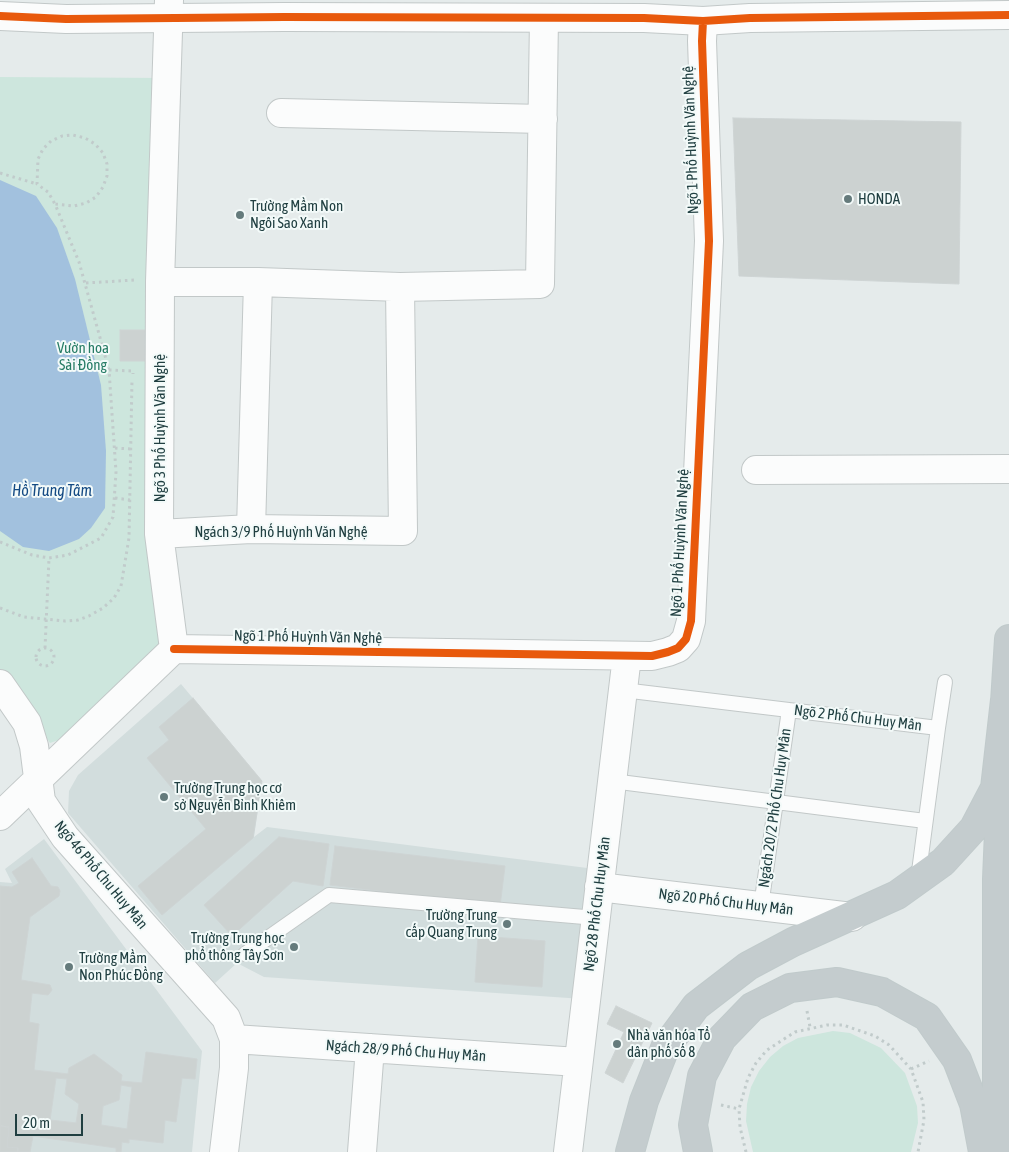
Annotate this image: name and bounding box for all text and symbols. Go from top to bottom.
street label: Ngõ 1 Phố Huỳnh Văn Nghệ [679,66,703,214]
place label: HONDA [858,190,900,208]
marker: HONDA [842,193,854,205]
place label: Trường Mầm Non Ngôi Sao Xanh [250,197,343,232]
marker: Trường Mầm Non Ngôi Sao Xanh [234,209,246,221]
park label: Vườn hoa Sài Đồng [57,339,109,374]
street label: Ngõ 3 Phố Huỳnh Văn Nghệ [151,354,169,502]
street label: Ngõ 1 Phố Huỳnh Văn Nghệ [667,468,693,618]
water label: Hồ Trung Tâm [12,481,92,501]
street label: Ngách 3/9 Phố Huỳnh Văn Nghệ [194,523,368,541]
street label: Ngõ 1 Phố Huỳnh Văn Nghệ [234,627,382,647]
street label: Ngõ 2 Phố Chu Huy Mân [793,701,923,735]
street label: Ngách 20/2 Phố Chu Huy Mân [755,727,795,889]
place label: Trường Trung học cơ sở Nguyễn Bỉnh Khiêm [174,779,296,814]
marker: Trường Trung học cơ sở Nguyễn Bỉnh Khiêm [158,791,170,803]
street label: Ngõ 46 Phố Chu Huy Mân [50,817,152,933]
street label: Ngõ 28 Phố Chu Huy Mân [580,836,614,972]
street label: Ngõ 20 Phố Chu Huy Mân [658,885,794,919]
place label: Trường Trung cấp Quang Trung [405,906,497,941]
marker: Trường Trung cấp Quang Trung [501,918,513,930]
place label: Trường Trung học phổ thông Tây Sơn [185,929,284,964]
marker: Trường Trung học phổ thông Tây Sơn [288,941,300,953]
place label: Trường Mầm Non Phúc Đồng [79,949,163,984]
marker: Trường Mầm Non Phúc Đồng [63,961,75,973]
place label: Nhà văn hóa Tổ dân phố số 8 [627,1026,711,1061]
street label: Ngách 28/9 Phố Chu Huy Mân [325,1036,487,1066]
marker: Nhà văn hóa Tổ dân phố số 8 [611,1038,623,1050]
scale bar [18,1104,85,1136]
text: 20 m [23,1114,50,1131]

